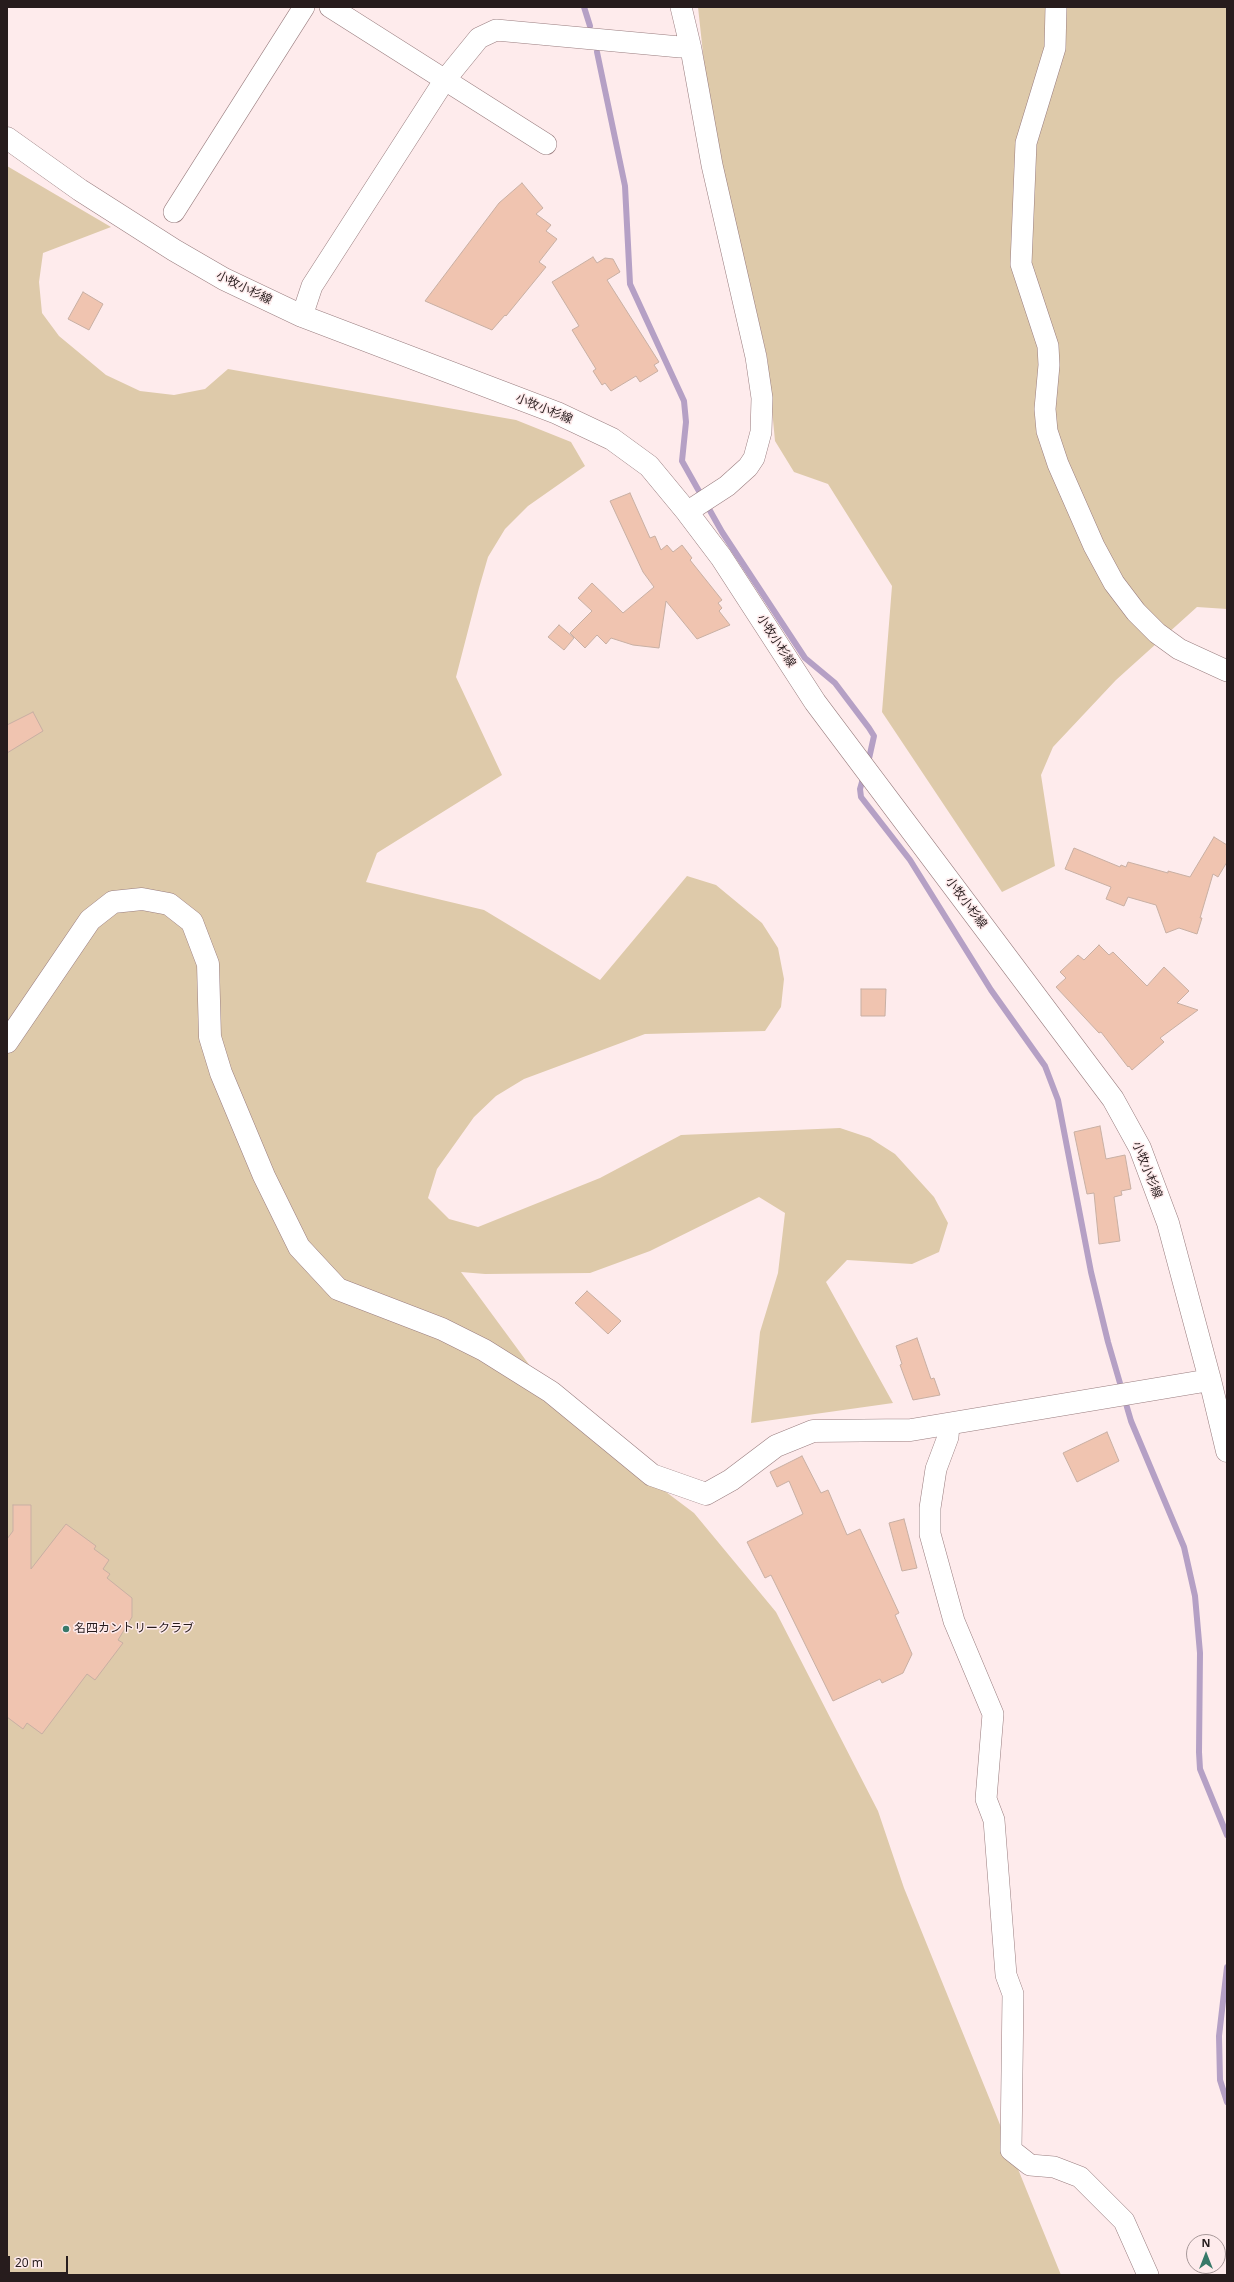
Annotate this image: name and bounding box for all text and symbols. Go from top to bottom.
street label: 小牧小杉線 [214,268,274,308]
street label: 小牧小杉線 [513,391,575,427]
street label: 小牧小杉線 [754,612,798,670]
street label: 小牧小杉線 [942,875,990,931]
street label: 小牧小杉線 [1129,1139,1165,1201]
place label: 名四カントリークラブ [74,1622,194,1636]
marker: 名四カントリークラブ [61,1624,71,1634]
north arrow [1186,2234,1226,2274]
text: N [1202,2235,1210,2250]
scale bar [10,2248,70,2274]
text: 20 m [15,2254,43,2271]

